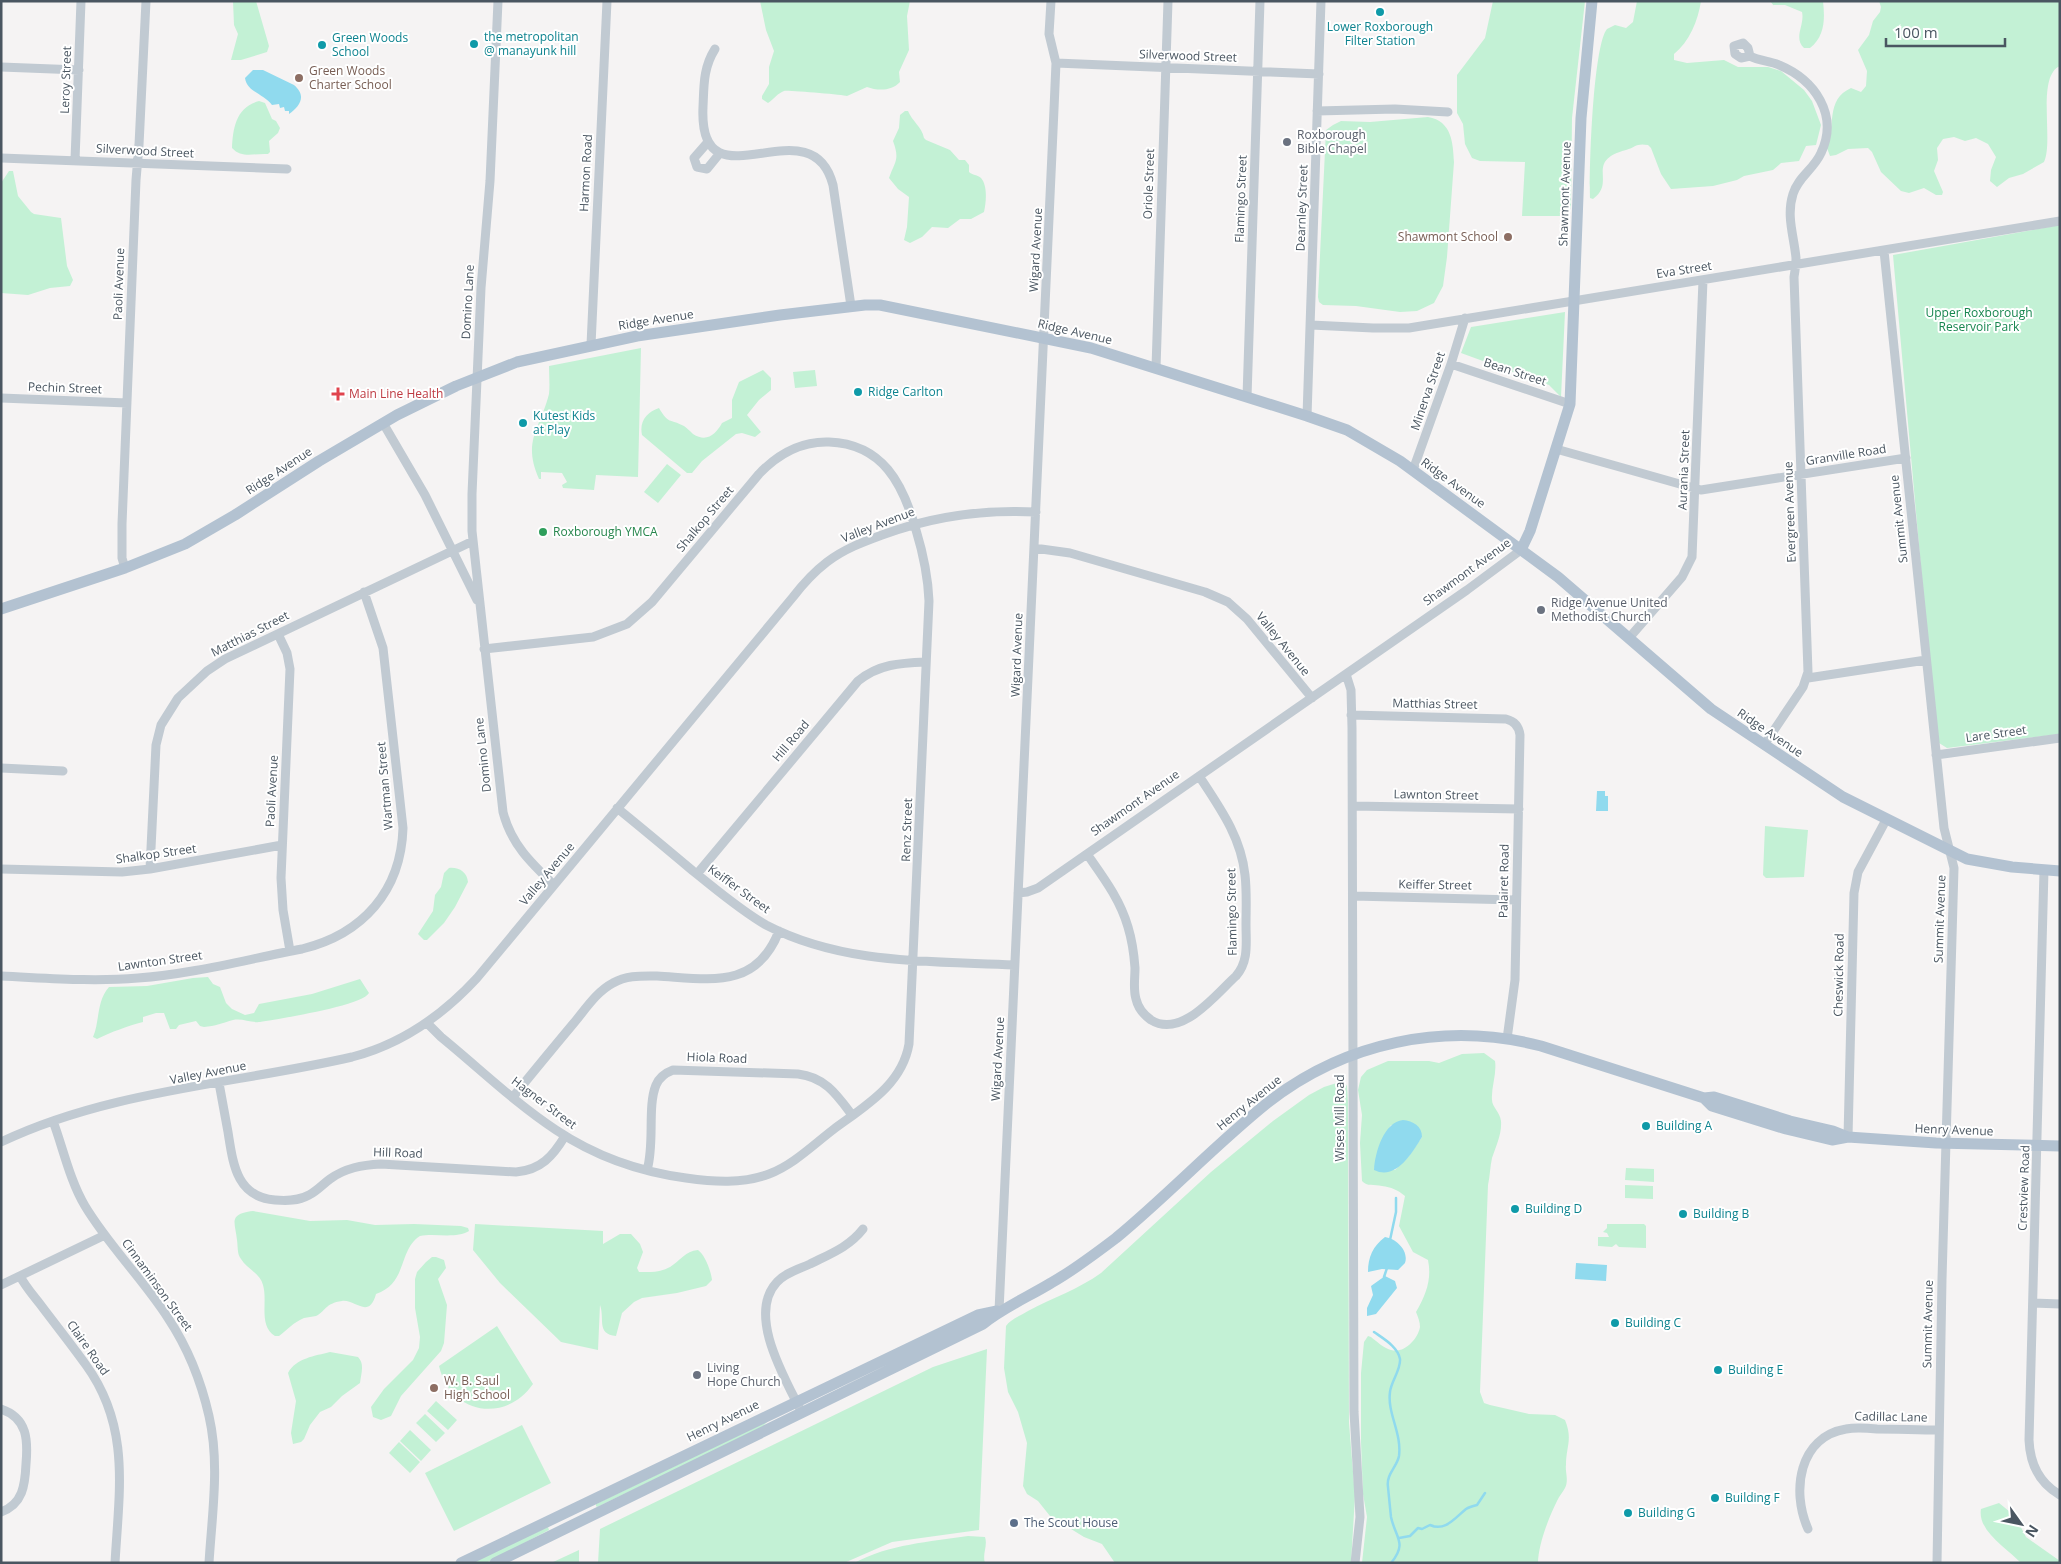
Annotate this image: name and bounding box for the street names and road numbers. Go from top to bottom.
street label: Silverwood Street [1139,45,1237,66]
street label: Leroy Street [56,46,75,114]
street label: Harmon Road [575,134,596,212]
street label: Silverwood Street [96,139,194,162]
street label: Shawmont Avenue [1554,141,1575,247]
street label: Oriole Street [1139,148,1158,220]
street label: Flamingo Street [1230,155,1251,243]
street label: Dearnley Street [1291,164,1312,252]
street label: Wigard Avenue [1025,207,1046,293]
street label: Paoli Avenue [109,247,128,320]
street label: Eva Street [1655,257,1713,282]
street label: Domino Lane [457,264,478,340]
street label: Ridge Avenue [617,305,695,334]
street label: Ridge Avenue [1036,315,1114,348]
street label: Minerva Street [1406,349,1449,432]
street label: Bean Street [1482,353,1549,390]
street label: Pechin Street [28,378,102,397]
street label: Aurania Street [1674,430,1693,510]
street label: Granville Road [1804,440,1887,469]
street label: Ridge Avenue [242,443,315,498]
street label: Ridge Avenue [1418,453,1489,512]
street label: Evergreen Avenue [1779,461,1800,563]
street label: Summit Avenue [1885,474,1912,564]
street label: Shalkop Street [672,482,737,555]
street label: Valley Avenue [839,503,917,546]
street label: Shawmont Avenue [1419,534,1514,609]
street label: Matthias Street [208,607,292,661]
street label: Valley Avenue [1252,608,1315,679]
street label: Wigard Avenue [1007,612,1026,697]
street label: Matthias Street [1392,694,1478,713]
street label: Ridge Avenue [1734,704,1807,761]
street label: Hill Road [768,716,813,765]
street label: Domino Lane [470,717,495,793]
street label: Lare Street [1964,721,2027,746]
street label: Wartman Street [372,741,397,831]
street label: Paoli Avenue [261,754,282,827]
street label: Shawmont Avenue [1087,765,1183,840]
street label: Lawnton Street [1393,785,1479,804]
street label: Renz Street [897,798,916,862]
street label: Valley Avenue [515,838,578,909]
street label: Shalkop Street [115,839,197,868]
street label: Palairet Road [1494,844,1513,918]
street label: Keiffer Street [705,860,774,917]
street label: Flamingo Street [1222,868,1241,956]
street label: Summit Avenue [1929,874,1950,963]
street label: Keiffer Street [1398,875,1472,894]
street label: Cheswick Road [1829,933,1848,1017]
street label: Lawnton Street [117,946,203,975]
street label: Wigard Avenue [987,1016,1008,1102]
street label: Hiola Road [686,1048,748,1067]
street label: Valley Avenue [168,1057,248,1088]
street label: Henry Avenue [1213,1071,1285,1134]
street label: Hagner Street [508,1072,580,1133]
street label: Wises Mill Road [1331,1074,1348,1162]
street label: Henry Avenue [1914,1120,1994,1139]
street label: Hill Road [373,1143,423,1162]
street label: Crestview Road [2014,1145,2033,1231]
street label: Cinnaminson Street [118,1235,197,1334]
street label: Summit Avenue [1918,1279,1937,1368]
street label: Claire Road [63,1317,114,1379]
street label: Henry Avenue [684,1396,762,1445]
street label: Cadillac Lane [1854,1407,1928,1426]

